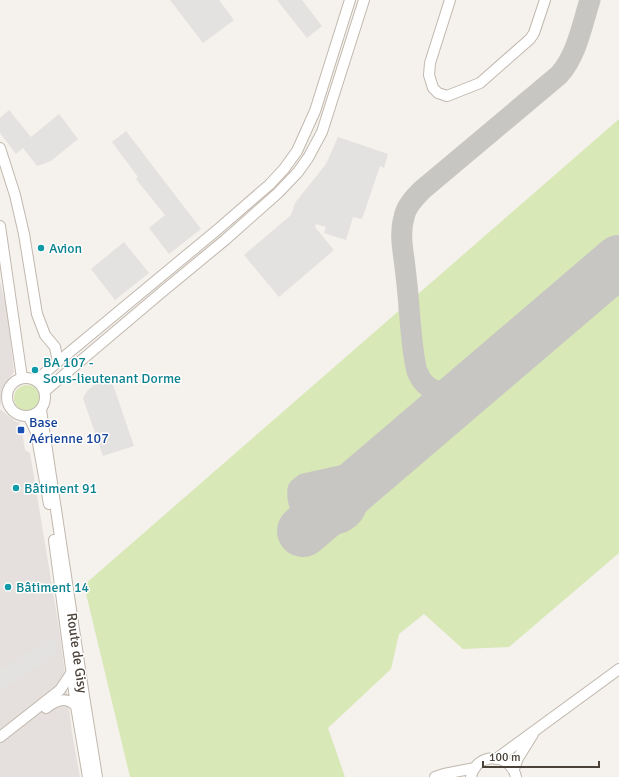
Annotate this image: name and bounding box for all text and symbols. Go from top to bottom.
place label: Avion [49,240,82,257]
marker: Avion [36,243,46,253]
place label: BA 107 - Sous-lieutenant Dorme [43,354,181,387]
marker: BA 107 - Sous-lieutenant Dorme [30,365,40,375]
place label: Base Aérienne 107 [29,414,109,447]
marker: Base Aérienne 107 [16,425,26,435]
place label: Bâtiment 91 [24,480,97,497]
marker: Bâtiment 91 [11,483,21,493]
place label: Bâtiment 14 [16,579,90,596]
marker: Bâtiment 14 [3,582,13,592]
street label: Route de Gisy [63,612,91,695]
scale bar [483,743,599,769]
text: 100 m [489,750,521,765]

